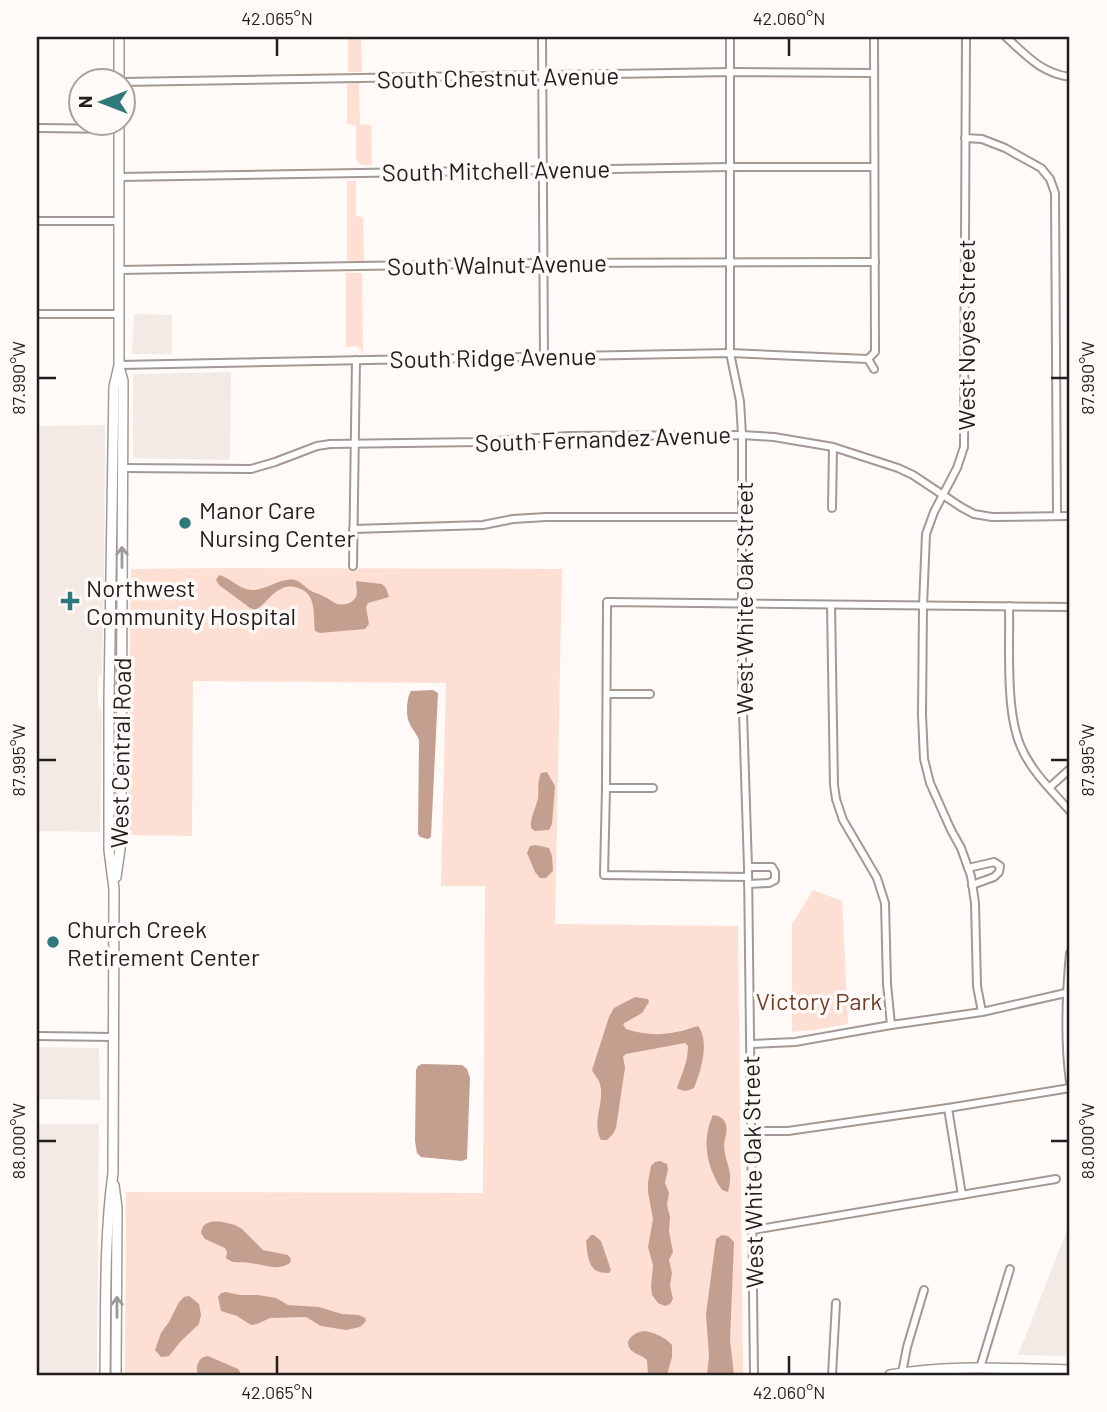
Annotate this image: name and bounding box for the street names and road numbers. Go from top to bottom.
street label: South Chestnut Avenue [377,60,619,94]
street label: South Mitchell Avenue [382,154,610,186]
street label: West Noyes Street [951,239,980,431]
street label: South Walnut Avenue [387,248,607,280]
street label: South Ridge Avenue [389,341,597,373]
street label: South Fernandez Avenue [474,419,732,457]
street label: West White Oak Street [729,482,758,715]
street label: West Central Road [104,657,136,849]
street label: West White Oak Street [735,1055,769,1289]

